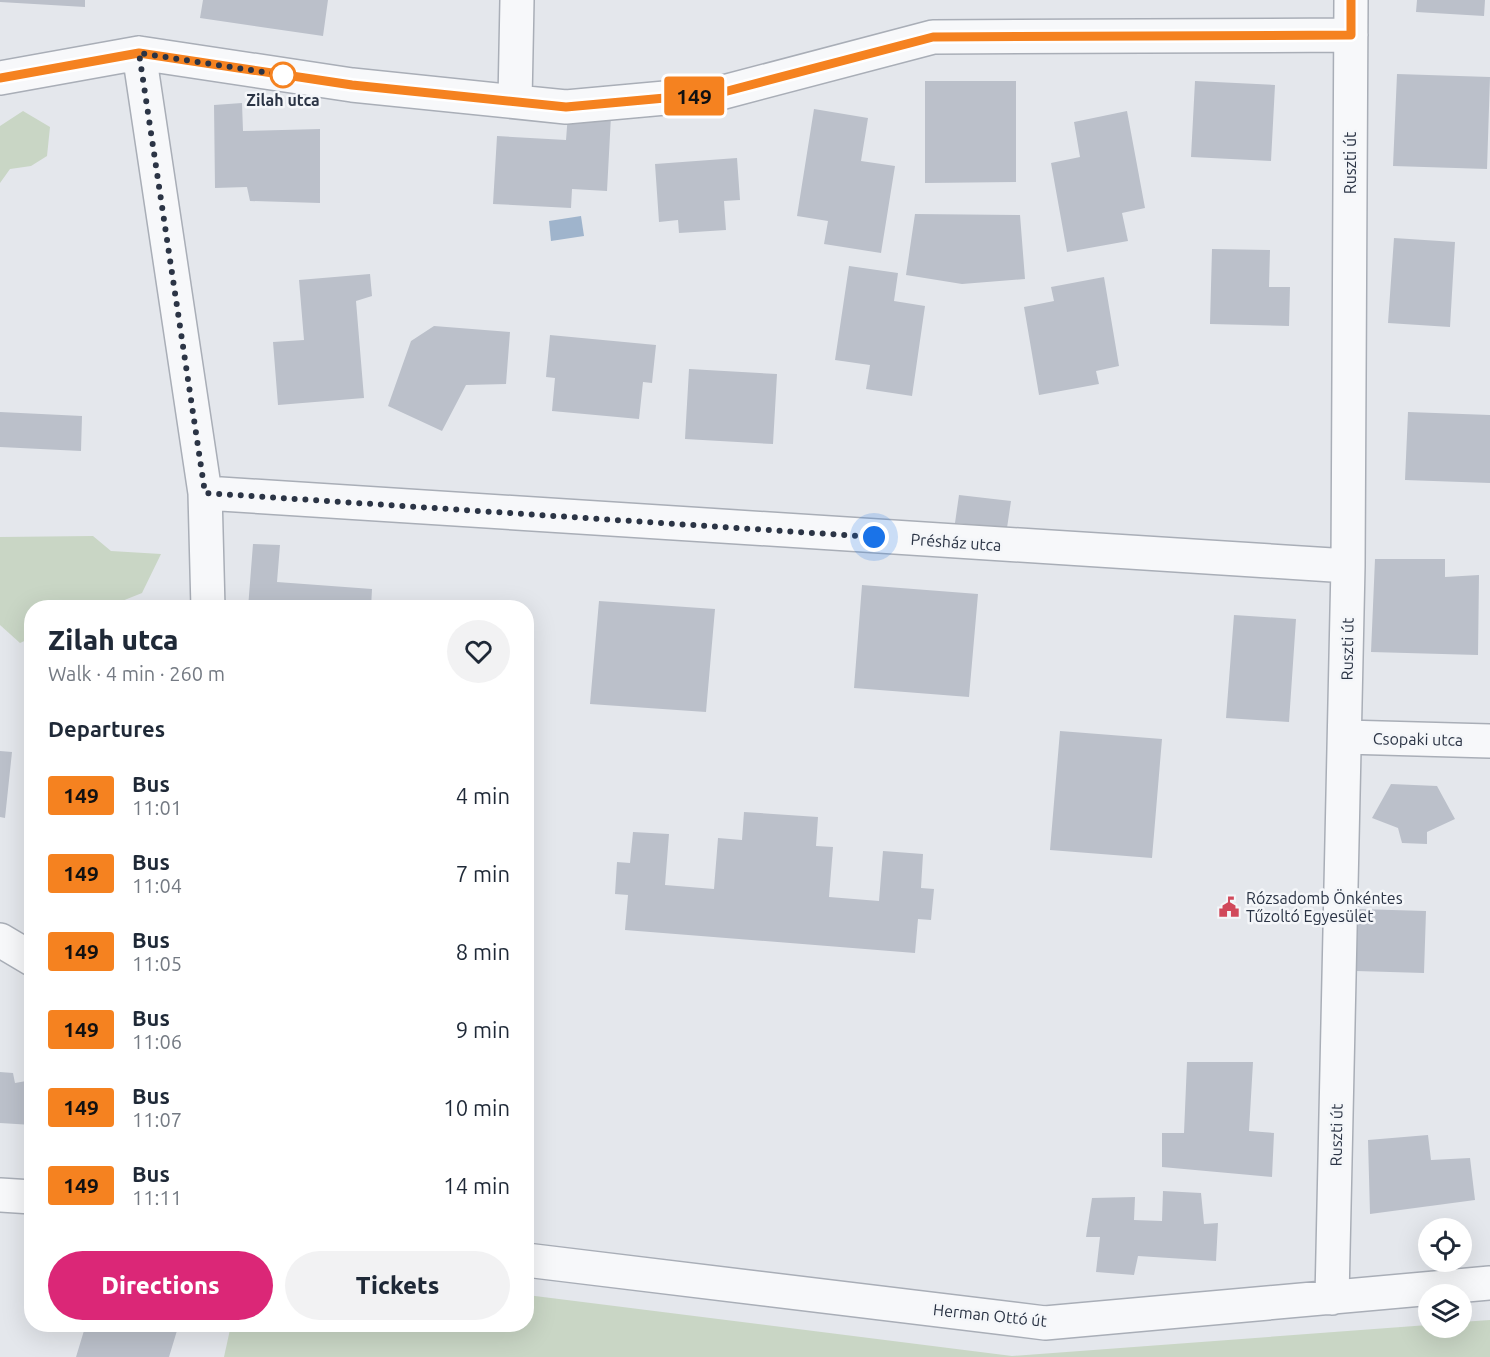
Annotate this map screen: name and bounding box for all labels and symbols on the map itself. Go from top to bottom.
marker: Zilah utca [270,62,296,88]
line badge: 149 [660,76,728,116]
place label: Zilah utca [246,91,320,109]
street label: Ruszti út [1341,131,1359,194]
your location [859,522,889,552]
street label: Présház utca [910,530,1002,554]
street label: Ruszti út [1337,617,1357,680]
street label: Csopaki utca [1373,729,1463,749]
place label: Rózsadomb Önkéntes Tűzoltó Egyesület [1246,889,1403,925]
public building icon: Rózsadomb Önkéntes Tűzoltó Egyesület [1217,895,1241,919]
street label: Ruszti út [1326,1103,1346,1166]
street label: Herman Ottó út [932,1300,1048,1330]

